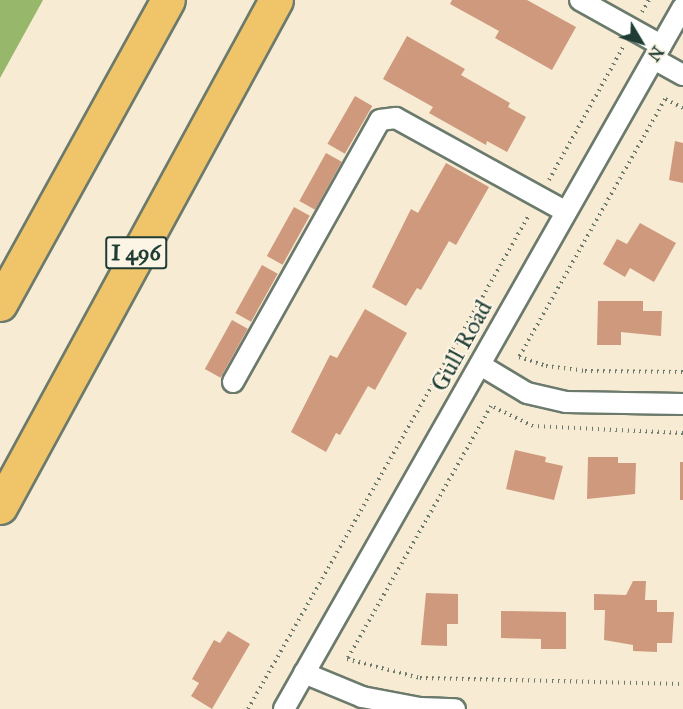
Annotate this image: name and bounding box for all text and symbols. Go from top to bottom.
north arrow [611,12,671,72]
text: N [644,42,667,65]
road number: I 496 [104,234,168,272]
street label: Gull Road [425,295,499,397]

